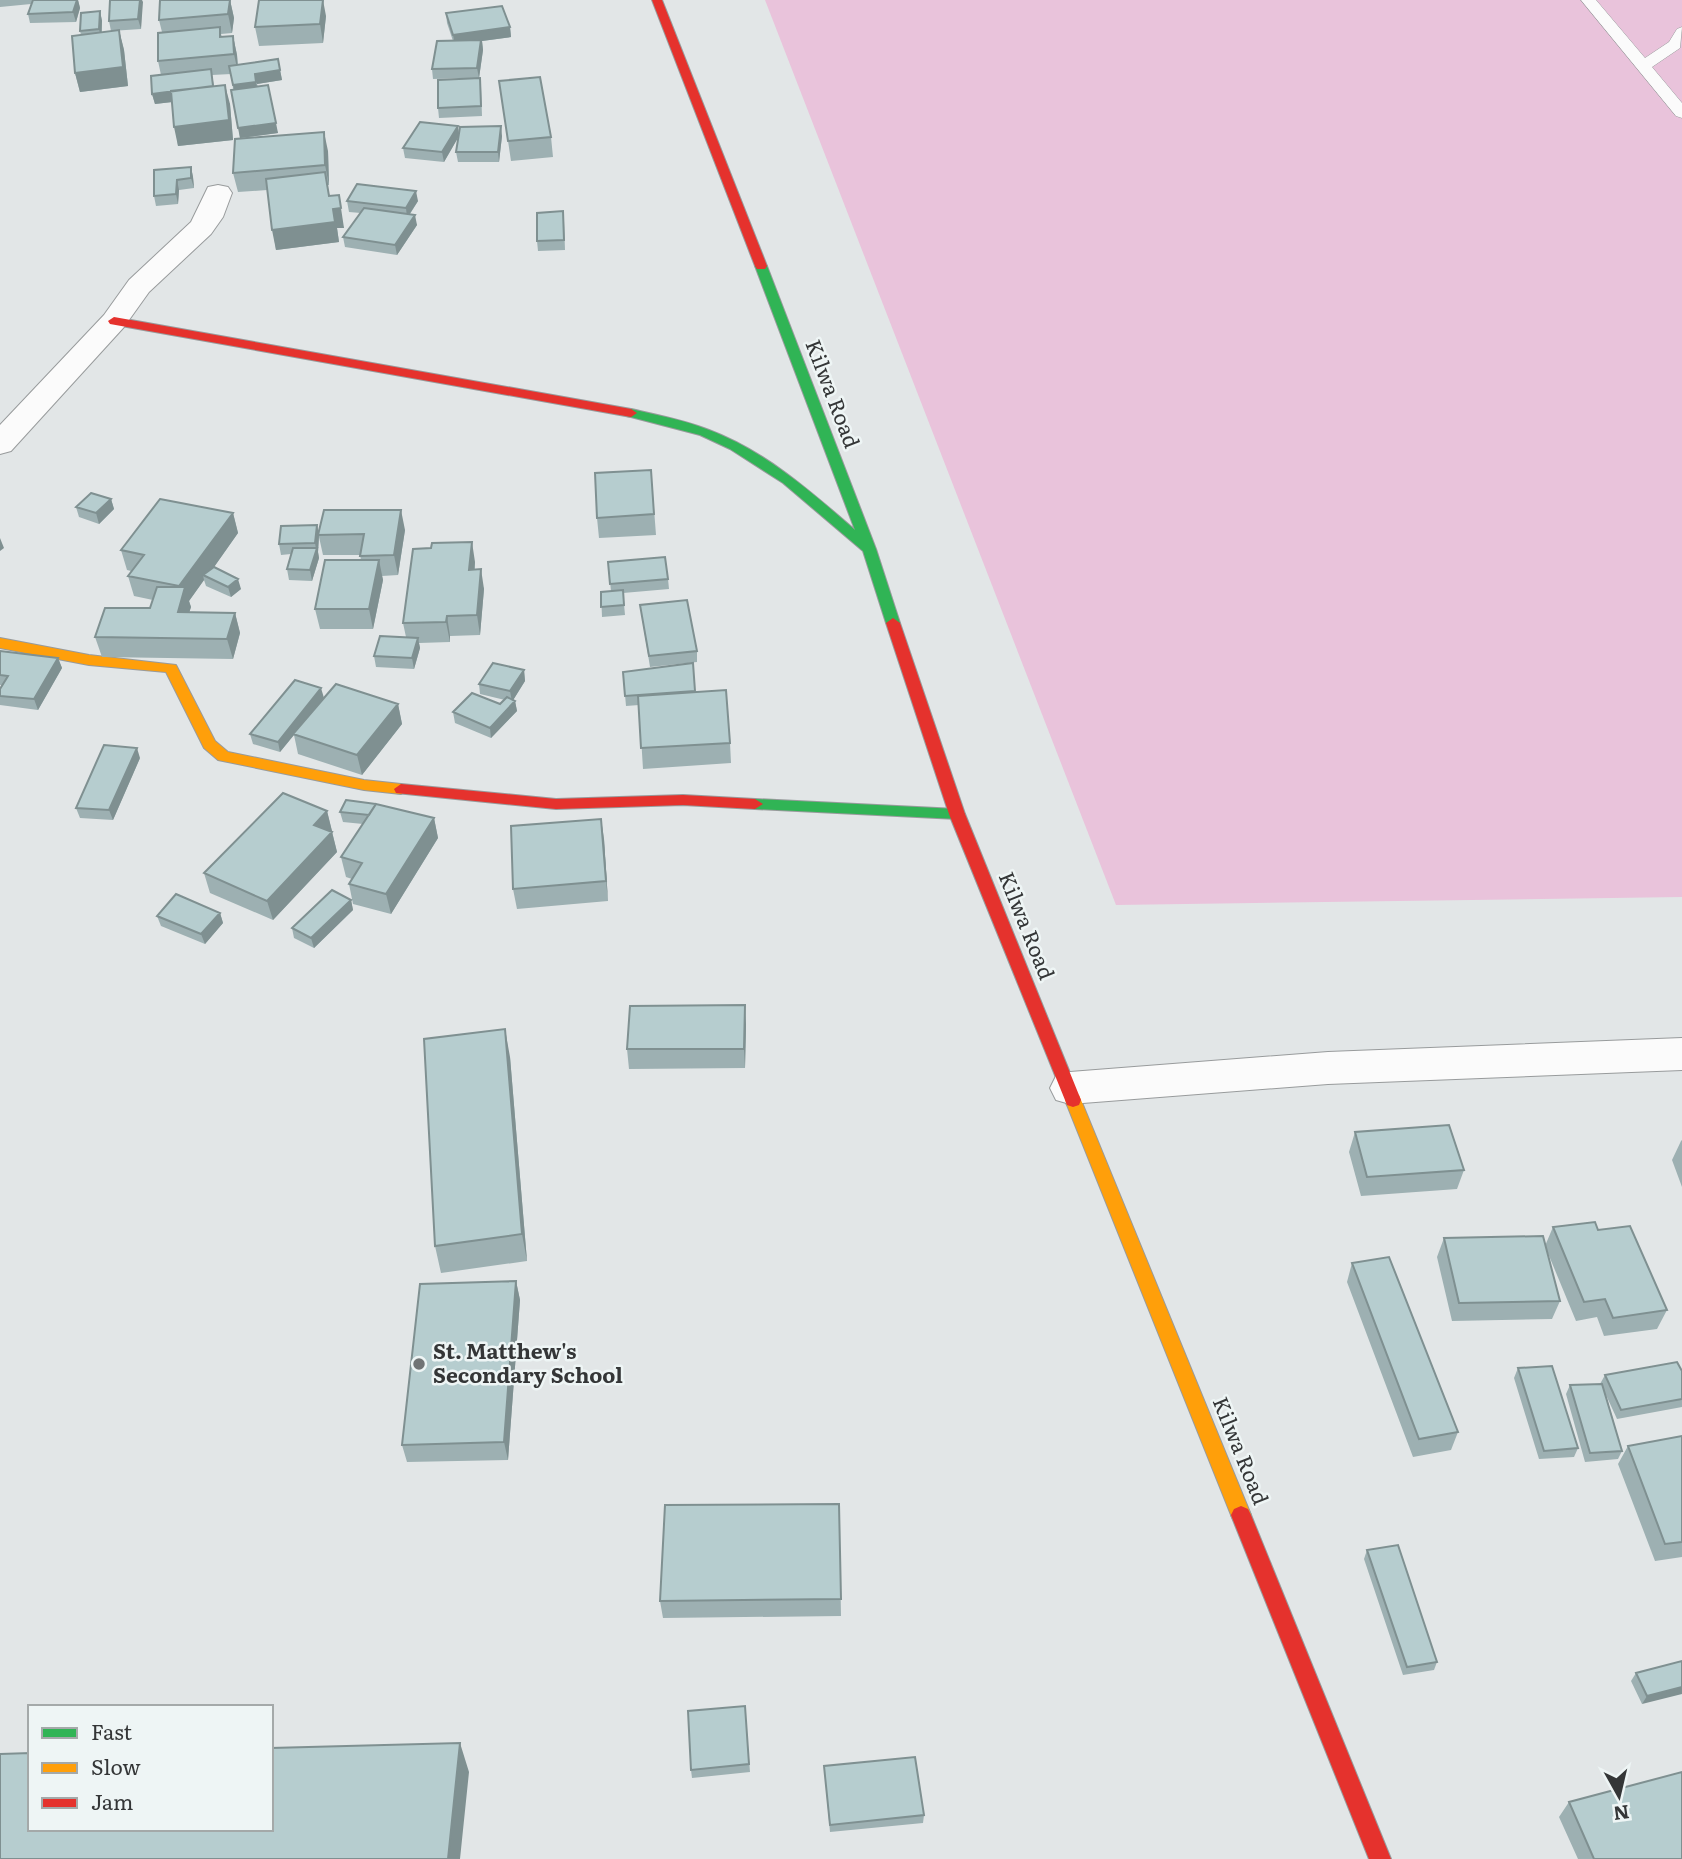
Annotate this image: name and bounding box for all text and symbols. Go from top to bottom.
street label: Kilwa Road [799,334,869,452]
street label: Kilwa Road [993,866,1064,984]
place label: St. Matthew's Secondary School [433,1334,623,1389]
marker: St. Matthew's Secondary School [411,1356,427,1372]
street label: Kilwa Road [1207,1391,1278,1509]
legend [28,1705,273,1831]
text: Fast [91,1715,132,1746]
text: Slow [91,1750,141,1781]
north arrow [1584,1761,1654,1831]
text: Jam [91,1785,133,1816]
text: N [1612,1799,1631,1829]

